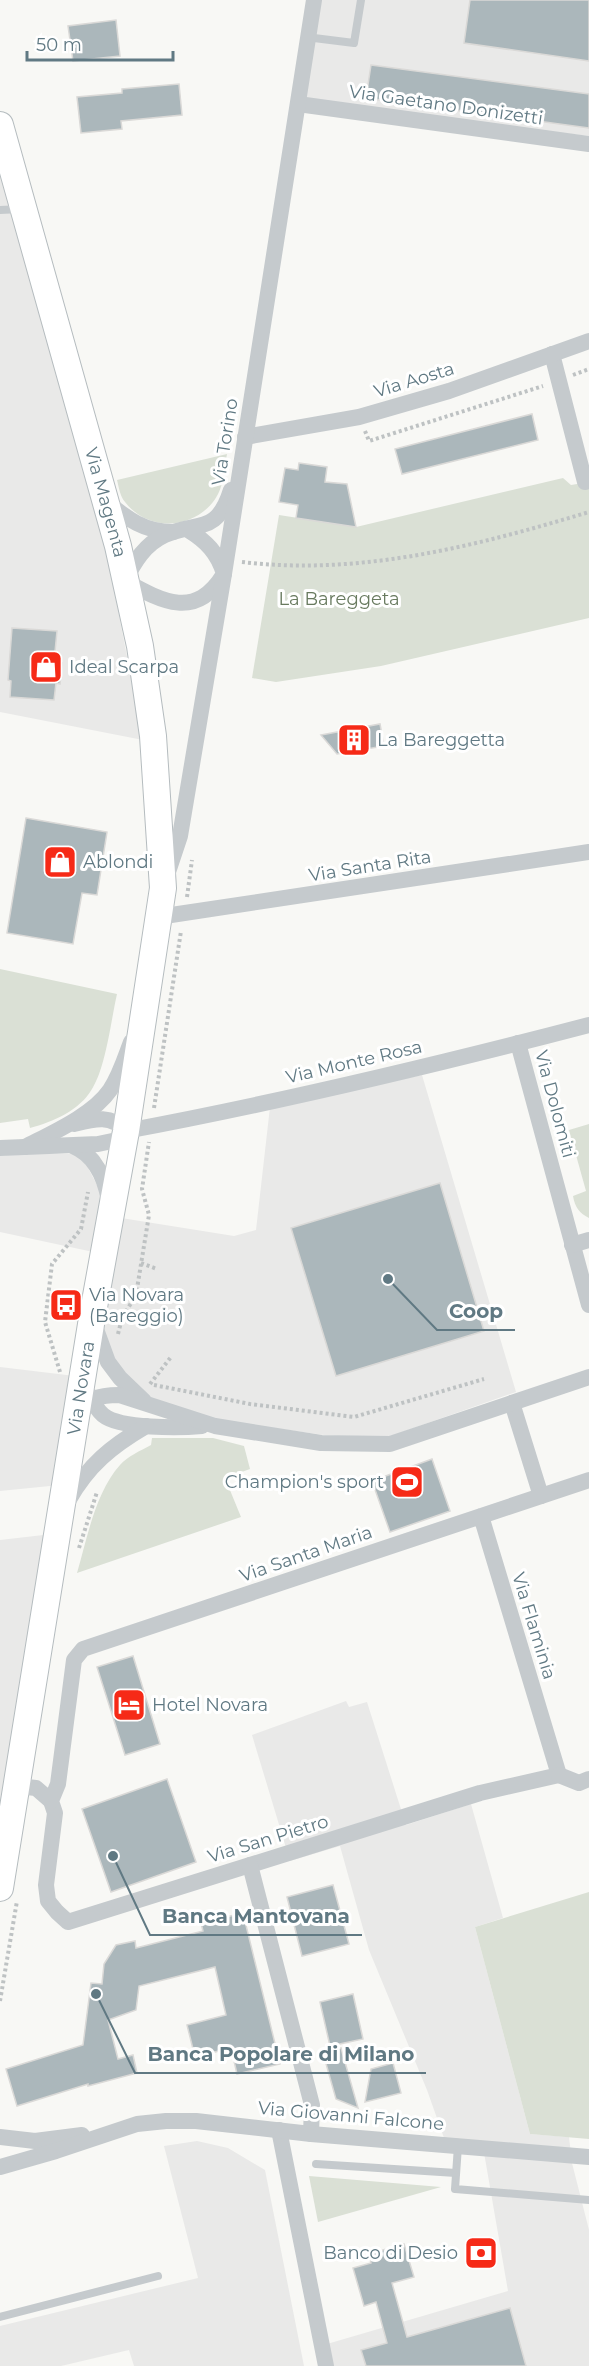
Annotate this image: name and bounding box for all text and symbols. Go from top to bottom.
scale bar [27,24,172,62]
text: 50 m [36,34,82,56]
street label: Via Gaetano Donizetti [347,80,545,130]
street label: Via Aosta [371,357,457,403]
street label: Via Torino [207,397,243,487]
street label: Via Magenta [80,445,131,559]
park label: La Bareggeta [278,588,400,610]
shop icon: Ideal Scarpa [28,649,64,685]
place label: Ideal Scarpa [69,656,179,678]
building icon: La Bareggetta [336,722,372,758]
place label: La Bareggetta [377,729,505,751]
shop icon: Ablondi [42,844,78,880]
street label: Via Santa Rita [307,845,433,887]
place label: Ablondi [83,851,153,873]
street label: Via Monte Rosa [284,1036,424,1088]
street label: Via Dolomiti [530,1048,580,1160]
place label: Via Novara (Bareggio) [89,1284,184,1327]
bus stop icon: Via Novara (Bareggio) [48,1287,84,1323]
callout: Coop [437,1292,515,1330]
text: Coop [449,1299,503,1323]
street label: Via Novara [63,1339,99,1437]
sports icon: Champion's sport [389,1464,425,1500]
place label: Champion's sport [225,1471,384,1493]
street label: Via Santa Maria [237,1521,375,1587]
street label: Via Flaminia [507,1570,561,1682]
hotel icon: Hotel Novara [111,1687,147,1723]
place label: Hotel Novara [152,1694,268,1716]
street label: Via San Pietro [205,1810,331,1868]
callout: Banca Mantovana [150,1897,362,1935]
text: Banca Mantovana [162,1904,350,1928]
callout: Banca Popolare di Milano [135,2035,426,2073]
text: Banca Popolare di Milano [148,2042,414,2066]
street label: Via Giovanni Falcone [257,2097,445,2135]
bank icon: Banco di Desio [463,2235,499,2271]
place label: Banco di Desio [323,2242,458,2264]

